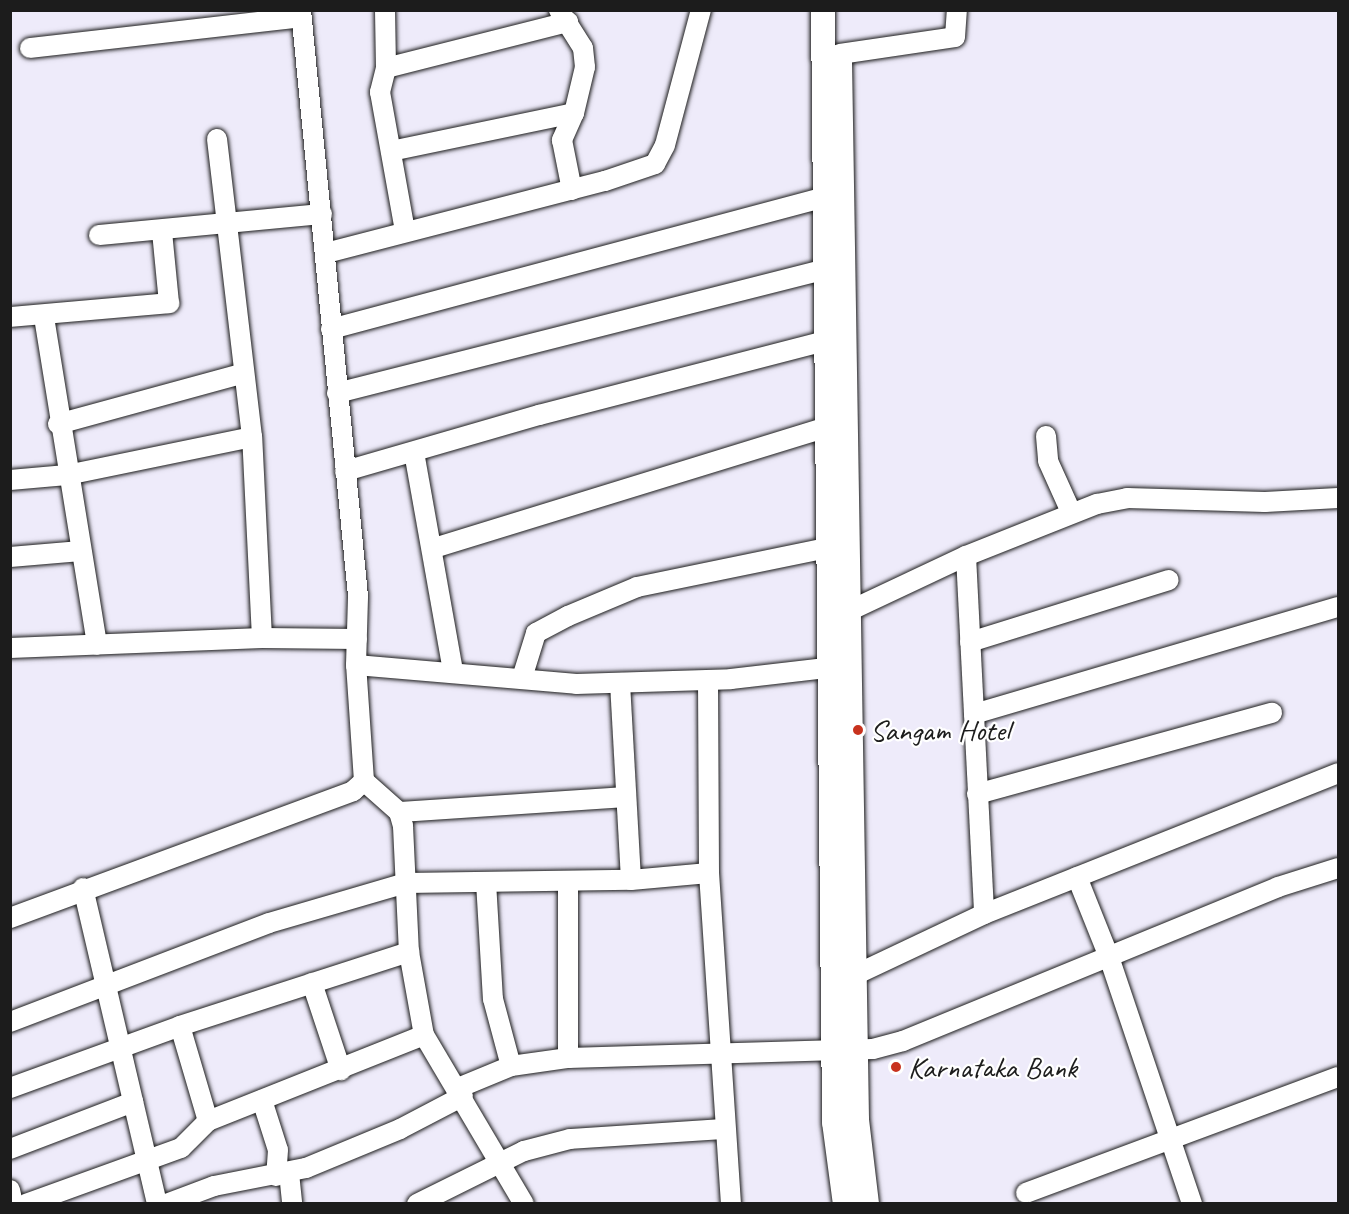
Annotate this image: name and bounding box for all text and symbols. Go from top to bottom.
place label: Sangam Hotel [870,712,1010,748]
marker: Sangam Hotel [851,723,865,737]
place label: Karnataka Bank [908,1049,1078,1085]
marker: Karnataka Bank [889,1060,903,1074]

